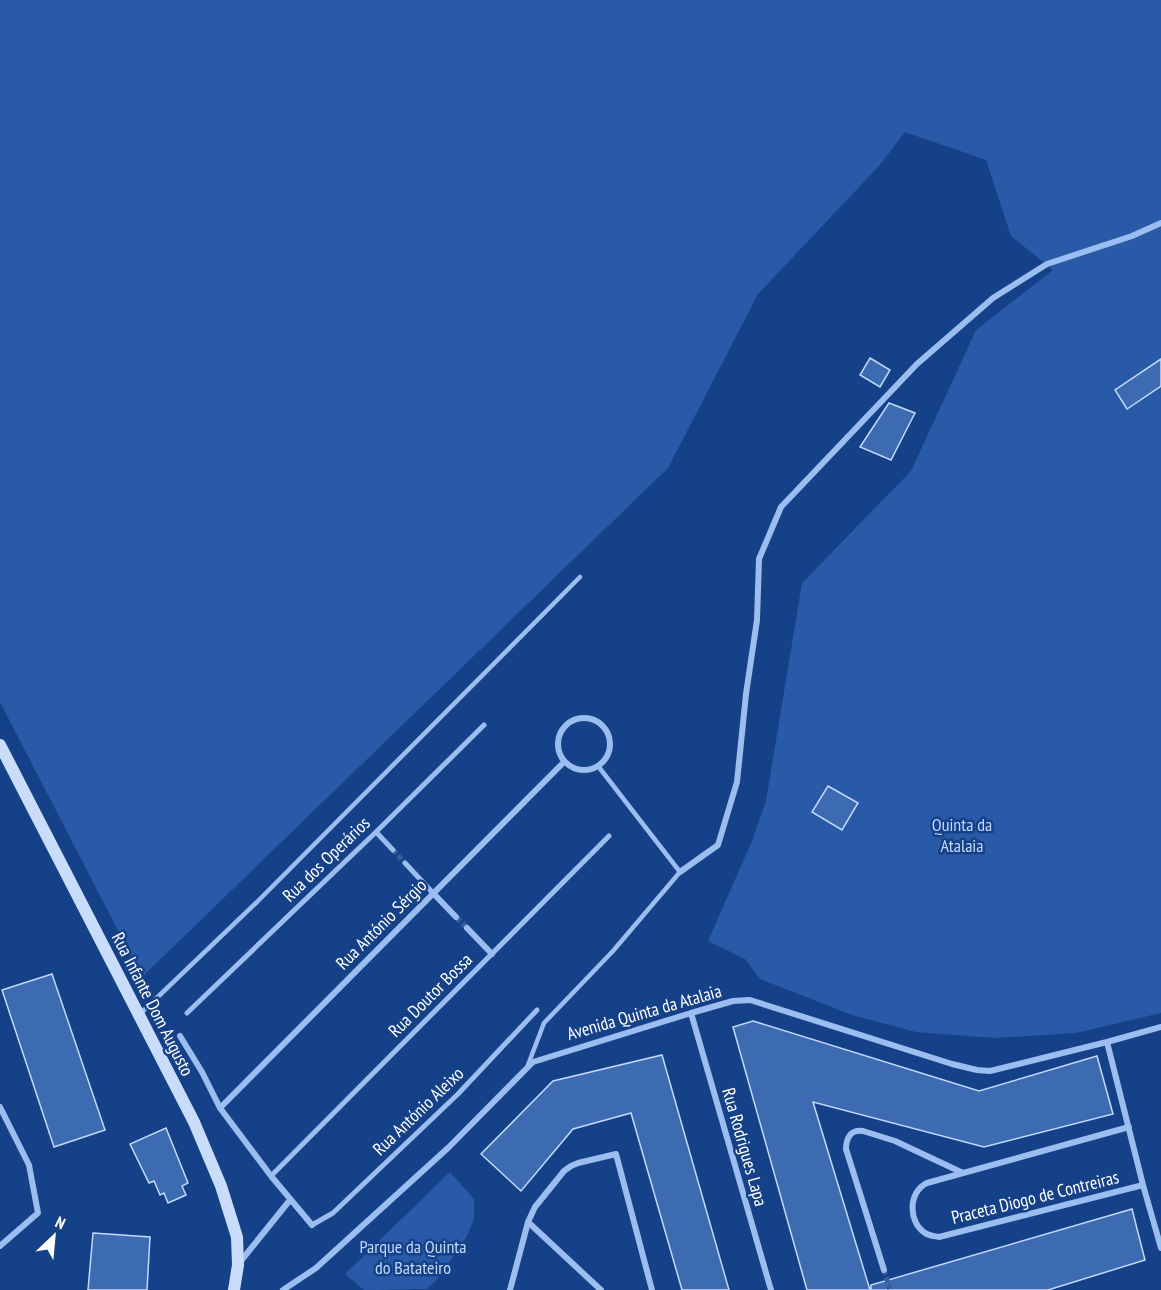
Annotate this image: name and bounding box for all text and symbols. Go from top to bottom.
street label: Rua dos Operários [277,812,375,906]
park label: Quinta da Atalaia [932,813,992,857]
street label: Rua António Sérgio [331,874,431,974]
street label: Rua Infante Dom Augusto [107,928,199,1080]
street label: Rua Doutor Bossa [383,948,477,1042]
street label: Avenida Quinta da Atalaia [564,979,724,1045]
street label: Rua António Aleixo [368,1062,469,1160]
street label: Rua Rodrigues Lapa [717,1085,773,1209]
street label: Praceta Diogo de Contreiras [949,1165,1121,1229]
north arrow [24,1206,84,1266]
text: N [52,1212,69,1233]
park label: Parque da Quinta do Batateiro [359,1235,467,1279]

